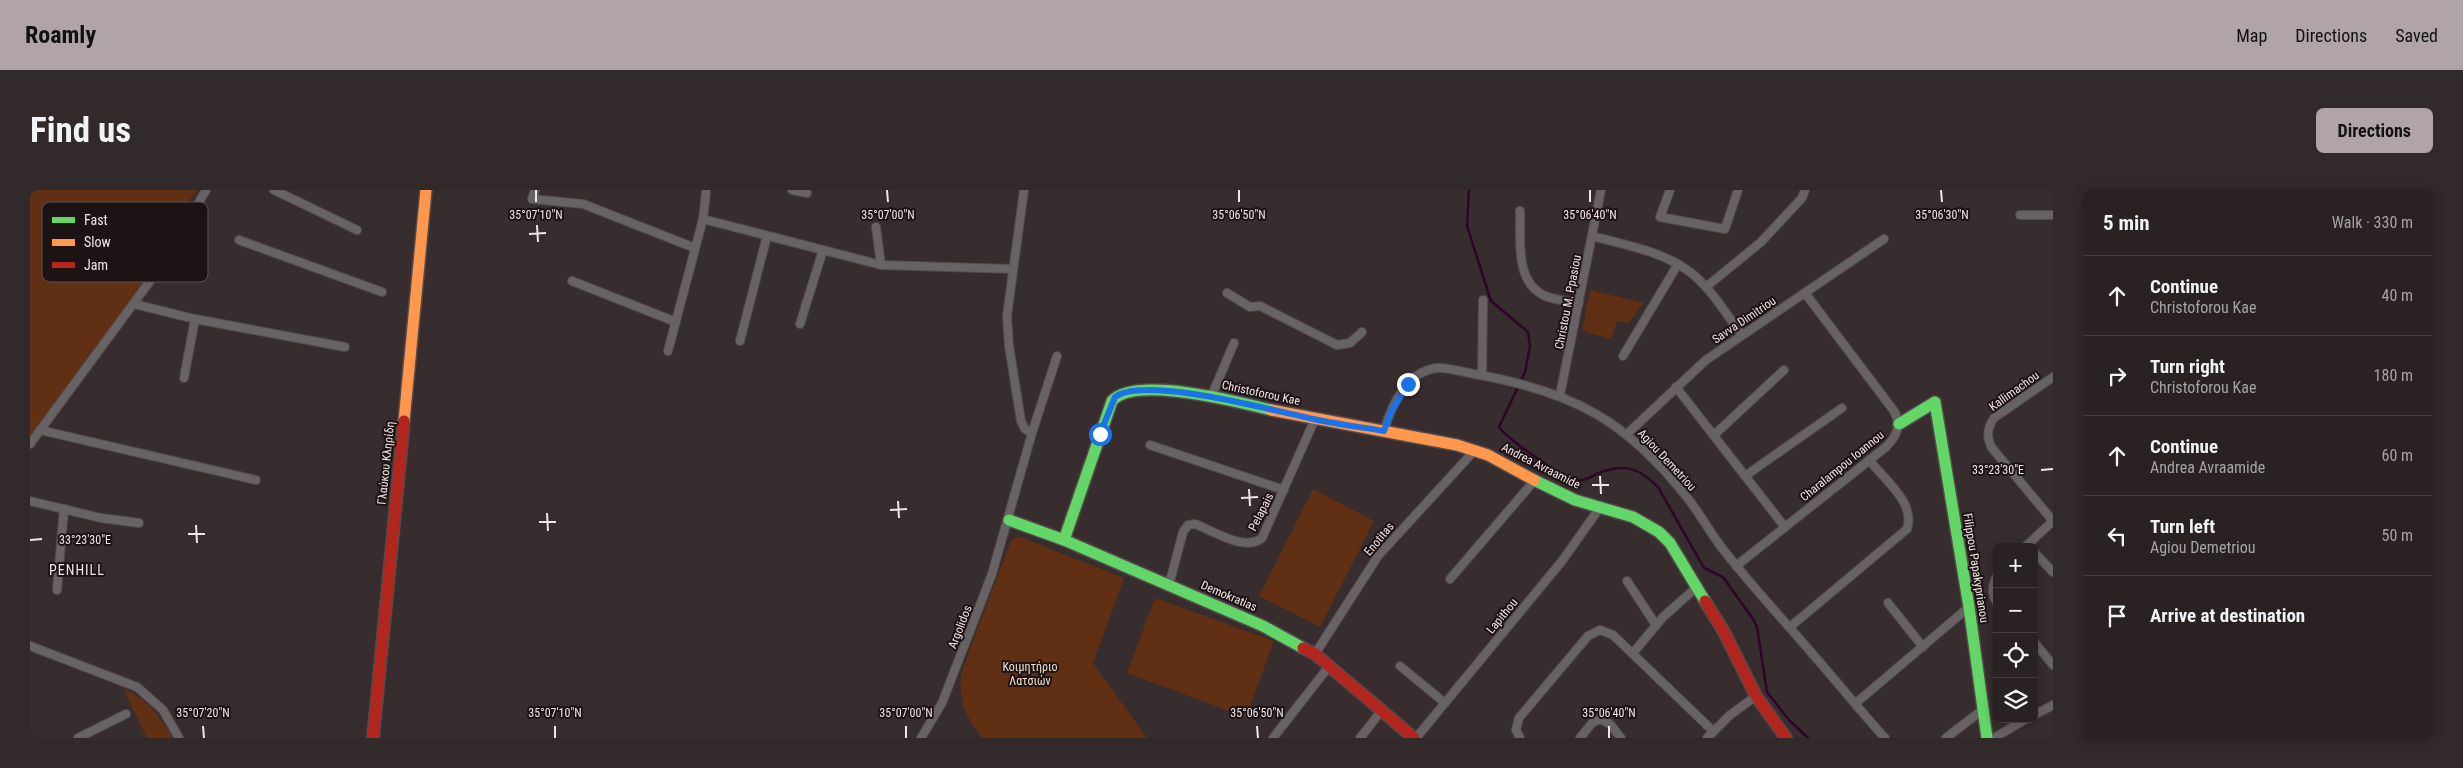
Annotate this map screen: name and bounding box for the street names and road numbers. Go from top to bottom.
street label: Christou M. Ppasiou [1552,253,1584,350]
street label: Savva Dimitriou [1710,293,1779,346]
street label: Kallimachou [1986,368,2042,414]
street label: Christoforou Kae [1221,378,1302,408]
street label: Γλαύκου Κληρίδη [375,421,397,505]
street label: Agiou Demetriou [1635,426,1699,494]
street label: Charalampou Ioannou [1797,428,1887,504]
street label: Andrea Avraamide [1499,440,1583,492]
street label: Pelapais [1246,491,1276,533]
street label: Filippou Papakyprianou [1960,512,1992,624]
street label: Enotitas [1361,520,1397,558]
street label: Demokratias [1199,578,1259,614]
street label: Lapithou [1484,595,1521,636]
street label: Argolidos [945,603,975,651]

